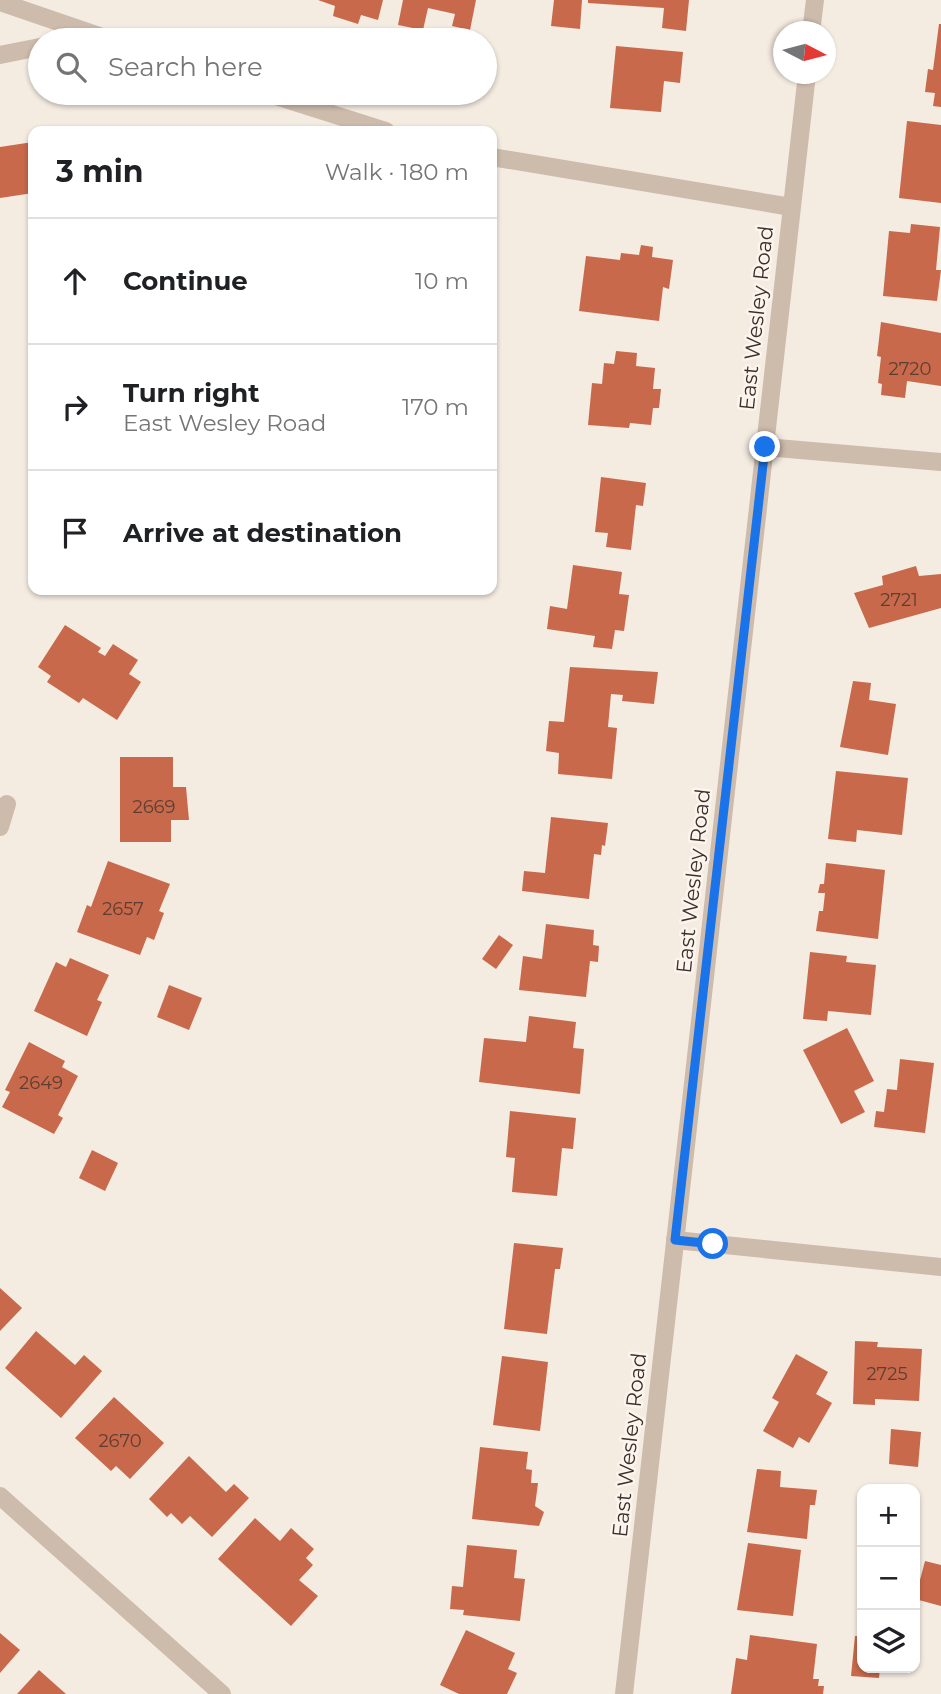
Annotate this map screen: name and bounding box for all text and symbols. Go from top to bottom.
north arrow [773,21,836,84]
search box [28,28,497,105]
icon: search [52,48,90,86]
text: Search here [108,51,263,83]
text: 3 min [56,153,143,190]
text: Walk · 180 m [325,158,469,186]
street label: East Wesley Road [734,224,778,412]
icon: ahead [56,262,94,300]
text: Continue [123,265,248,297]
text: 10 m [415,267,469,295]
house number: 2720 [889,358,931,380]
text: Turn right [123,377,259,409]
icon: right [56,388,94,426]
text: 170 m [402,393,469,421]
text: East Wesley Road [123,409,326,437]
route end [749,431,780,462]
icon: arrive [56,514,94,552]
text: Arrive at destination [123,517,402,549]
house number: 2721 [880,589,918,611]
street label: East Wesley Road [671,787,715,975]
house number: 2669 [132,796,176,818]
house number: 2657 [102,898,144,920]
house number: 2649 [19,1072,63,1094]
route start [697,1228,728,1259]
street label: East Wesley Road [607,1351,651,1539]
house number: 2725 [866,1363,908,1385]
house number: 2670 [98,1430,142,1452]
map controls [857,1484,920,1673]
button: + [857,1484,920,1547]
button: − [857,1547,920,1610]
button: layers [857,1610,920,1673]

